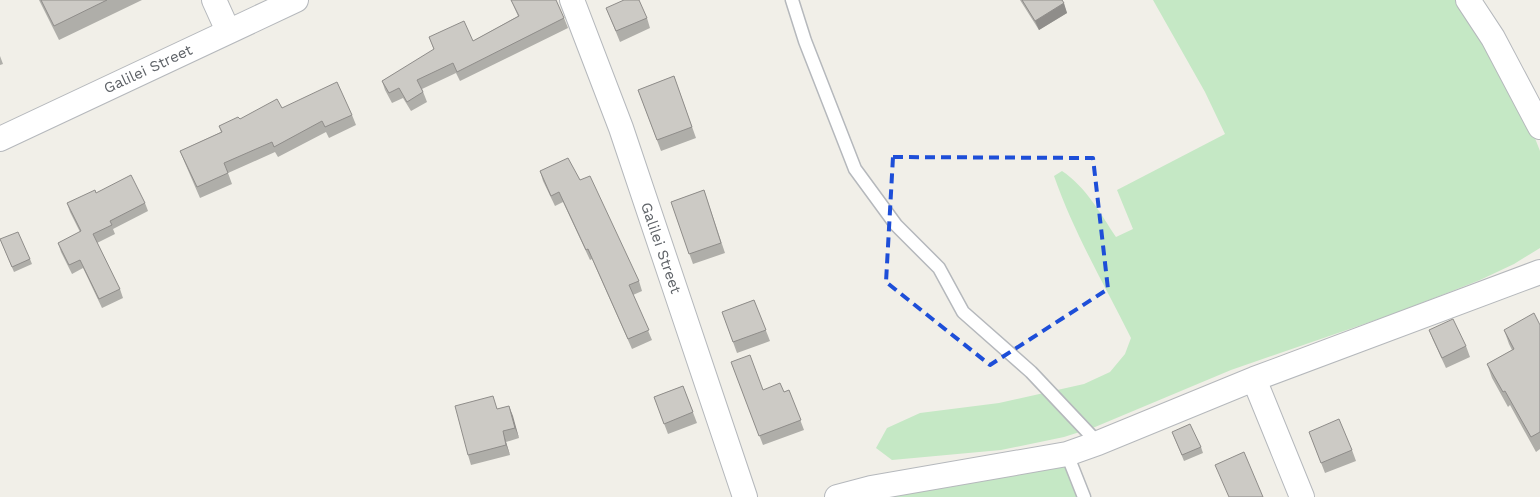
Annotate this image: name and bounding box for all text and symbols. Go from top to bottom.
street label: Galilei Street [101,40,196,97]
street label: Galilei Street [637,200,685,297]

